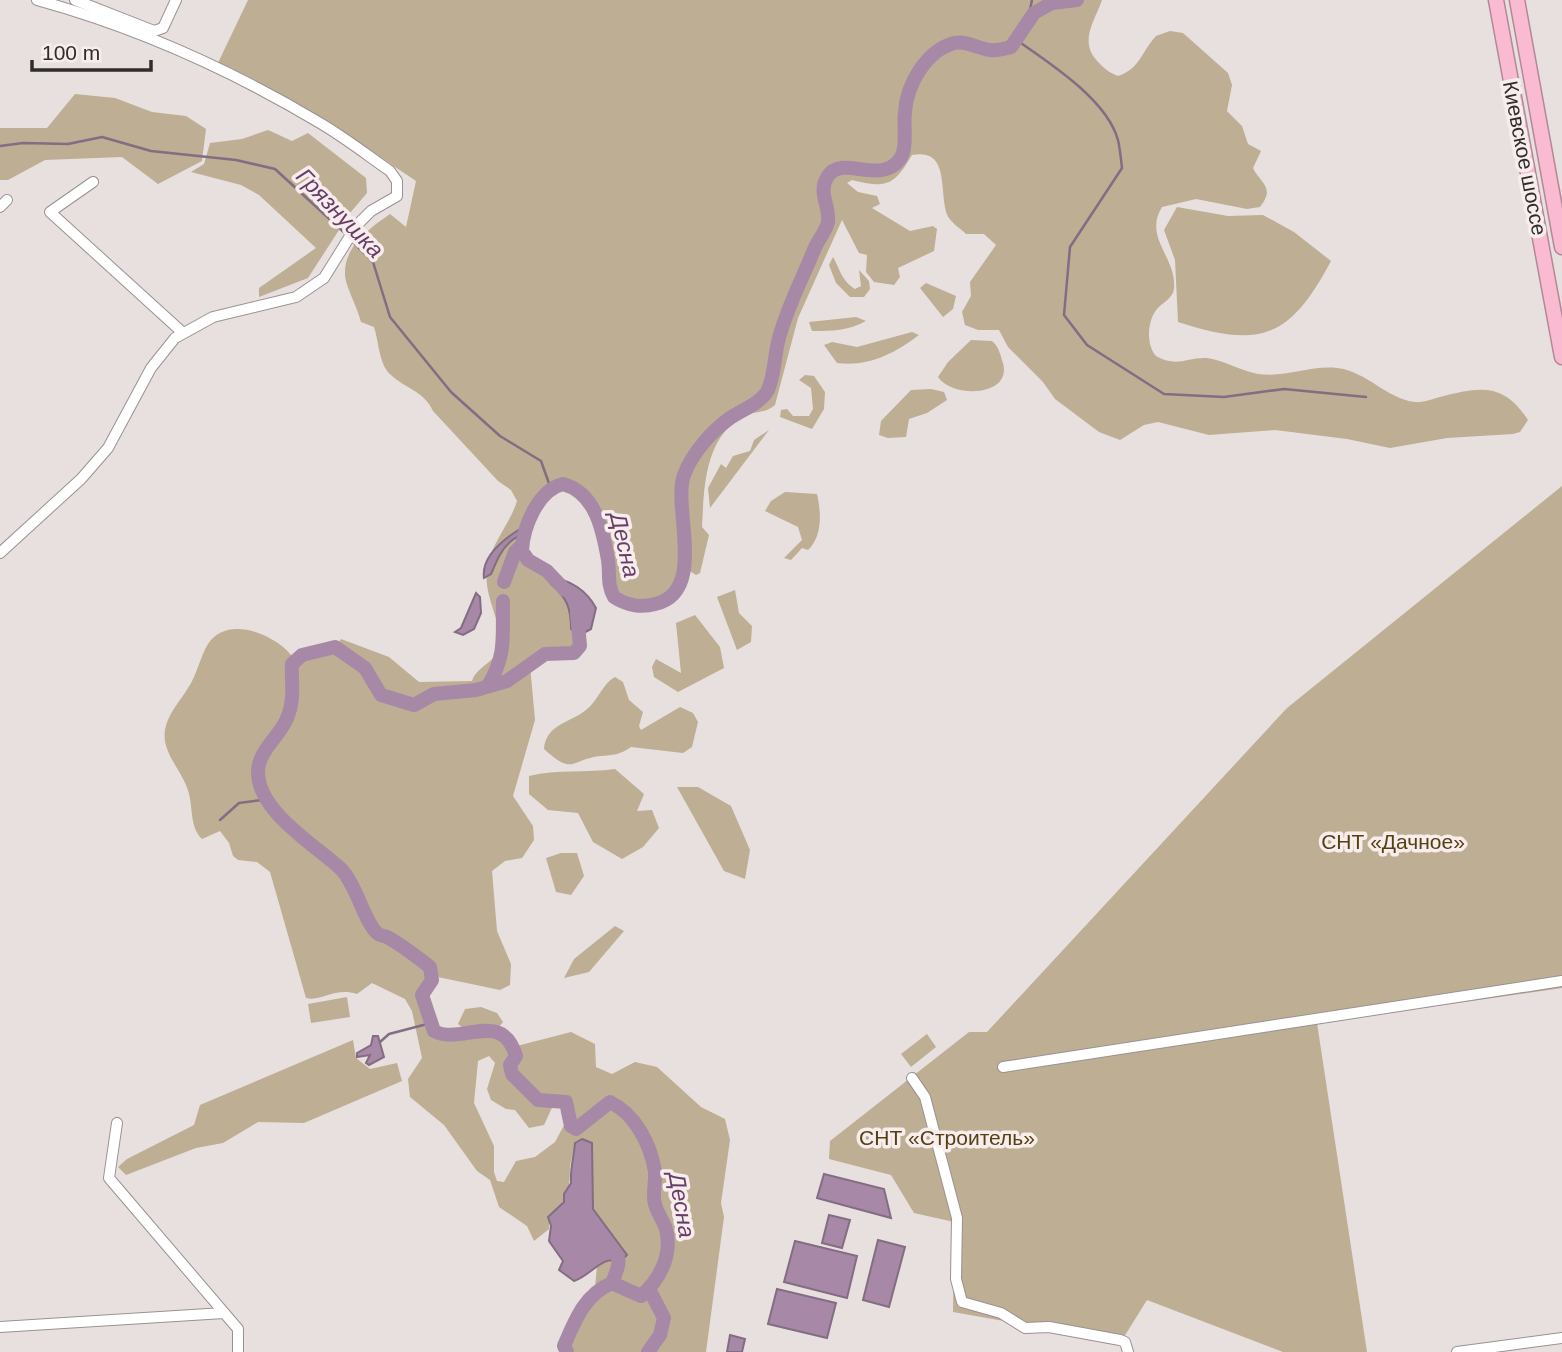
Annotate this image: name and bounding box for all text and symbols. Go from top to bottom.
scale bar [32,28,150,72]
text: 100 m [42,41,100,64]
street label: Киевское шоссе [1499,79,1551,237]
water label: Грязнушка [291,163,389,263]
water label: Десна [604,507,645,580]
park label: СНТ «Дачное» [1321,830,1465,853]
park label: СНТ «Строитель» [859,1126,1035,1149]
water label: Десна [663,1167,701,1240]

